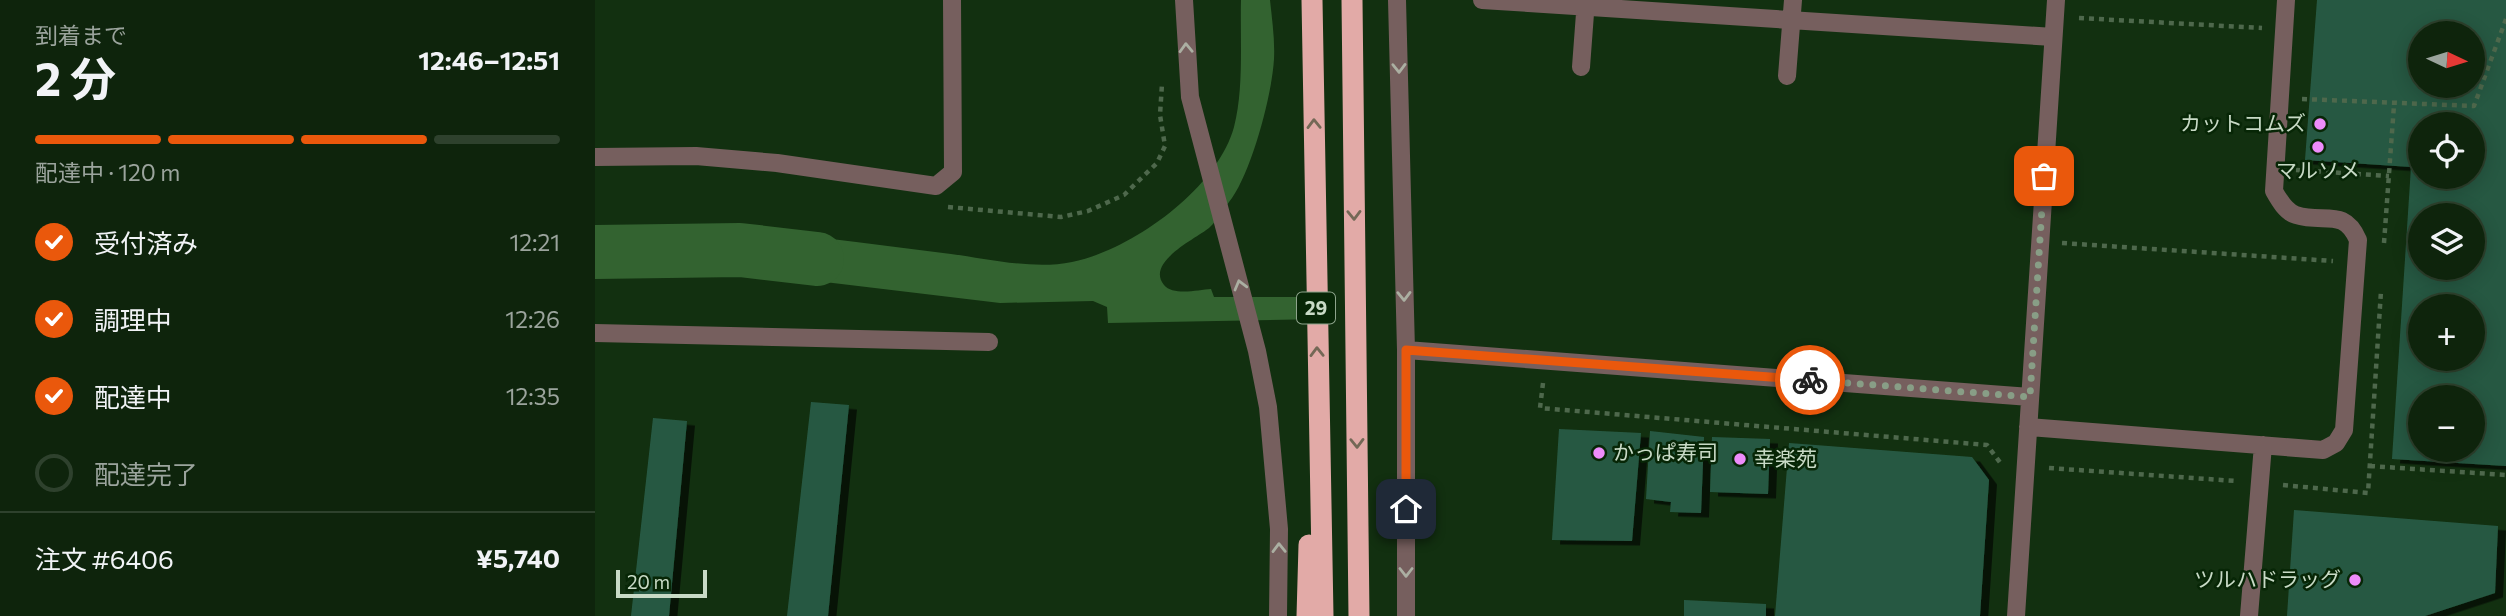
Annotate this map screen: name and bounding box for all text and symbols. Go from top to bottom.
text: 到着まで [35,21,127,49]
north arrow [2408,21,2485,98]
map controls [2408,21,2485,462]
one-way arrow [1178,43,1194,53]
text: 12:46–12:51 [418,44,560,75]
text: 2 分 [35,49,116,105]
one-way arrow [1391,63,1407,74]
place label: カットコムズ [2180,110,2306,135]
button: locate [2408,112,2485,189]
marker: カットコムズ [2312,116,2328,132]
one-way arrow [1306,119,1321,130]
marker: マルソメ [2310,139,2326,155]
pin [2014,146,2074,206]
icon: bag [2025,157,2063,195]
place label: マルソメ [2276,157,2360,182]
text: 配達中 · 120 m [35,158,180,186]
button: layers [2408,203,2485,280]
one-way arrow [1347,210,1362,221]
icon: check [35,223,73,261]
text: 受付済み [94,227,198,258]
text: 12:21 [509,228,560,256]
one-way arrow [1234,279,1248,291]
one-way arrow [1397,290,1412,301]
road number: 29 [1297,292,1335,324]
button: + [2408,294,2485,371]
icon: check [35,300,73,338]
text: 調理中 [94,304,172,335]
text: 12:26 [505,305,560,333]
courier [1775,345,1845,415]
one-way arrow [1309,346,1325,357]
icon: bike [1791,361,1829,399]
icon: check [35,377,73,415]
text: 配達中 [94,381,172,412]
text: 12:35 [506,382,560,410]
button: − [2408,385,2485,462]
one-way arrow [1350,437,1365,448]
place label: かっぱ寿司 [1613,439,1718,464]
marker: かっぱ寿司 [1591,445,1607,461]
place label: 幸楽苑 [1754,445,1817,470]
marker: 幸楽苑 [1732,451,1748,467]
text: 配達完了 [94,458,198,489]
pin [1376,479,1436,539]
icon: home [1387,490,1425,528]
text: ¥5,740 [476,542,560,573]
one-way arrow [1271,542,1287,553]
text: 注文 #6406 [35,543,174,574]
place label: ツルハドラッグ [2194,566,2341,591]
scale bar [616,567,707,599]
one-way arrow [1398,567,1414,578]
text: 20 m [627,570,670,593]
marker: ツルハドラッグ [2347,572,2363,588]

